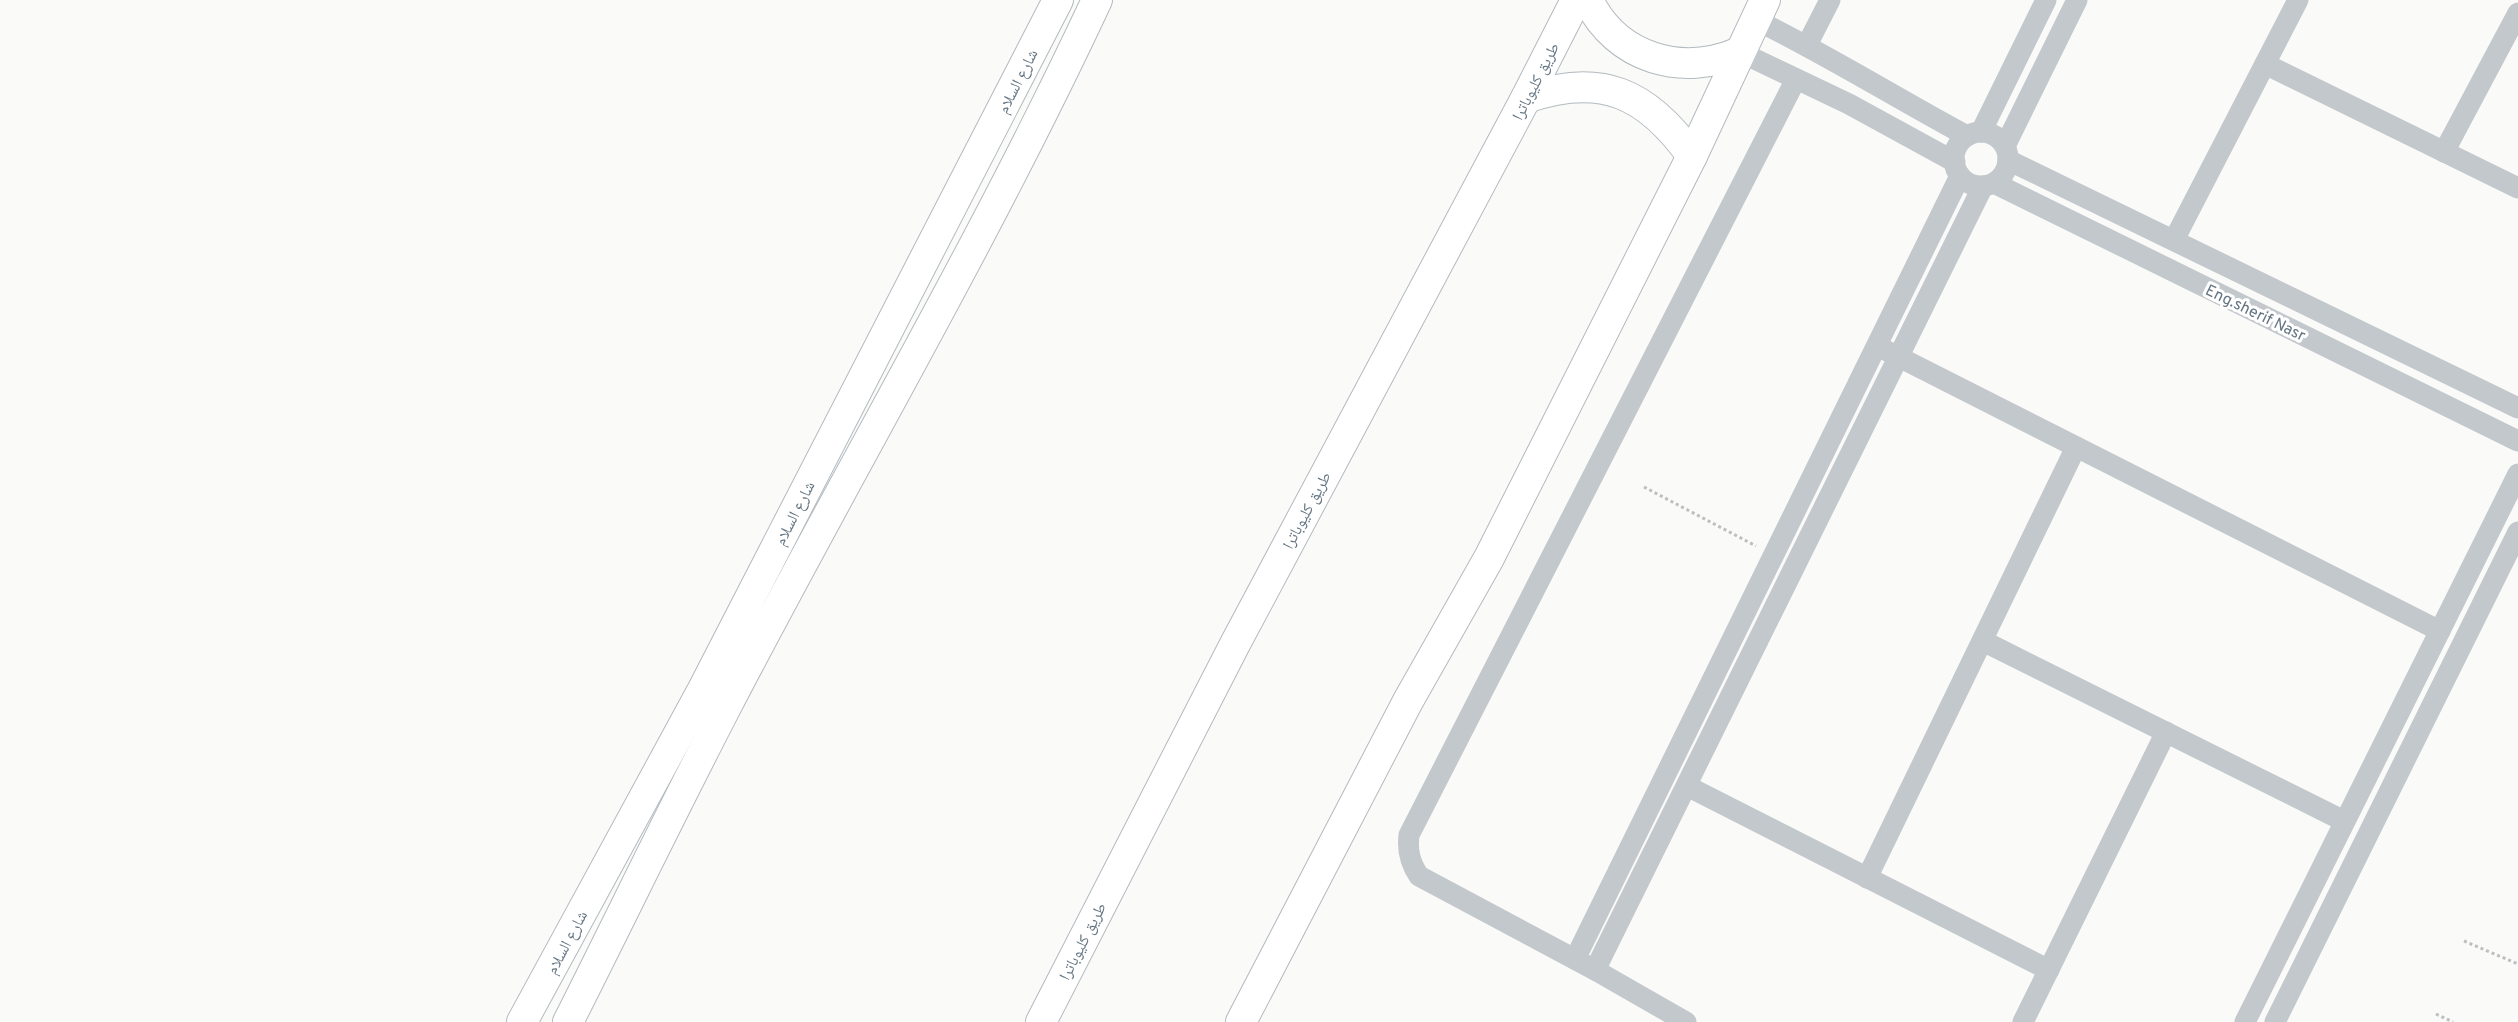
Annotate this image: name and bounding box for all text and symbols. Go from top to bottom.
street label: طريق كليوباترا [1509,40,1565,124]
street label: شارع السلام [994,46,1043,117]
street label: Eng.sherif Nasr [2202,281,2309,347]
street label: طريق كليوباترا [1279,469,1336,553]
street label: شارع السلام [771,478,820,549]
street label: طريق كليوباترا [1056,900,1112,984]
street label: شارع السلام [543,908,593,978]

